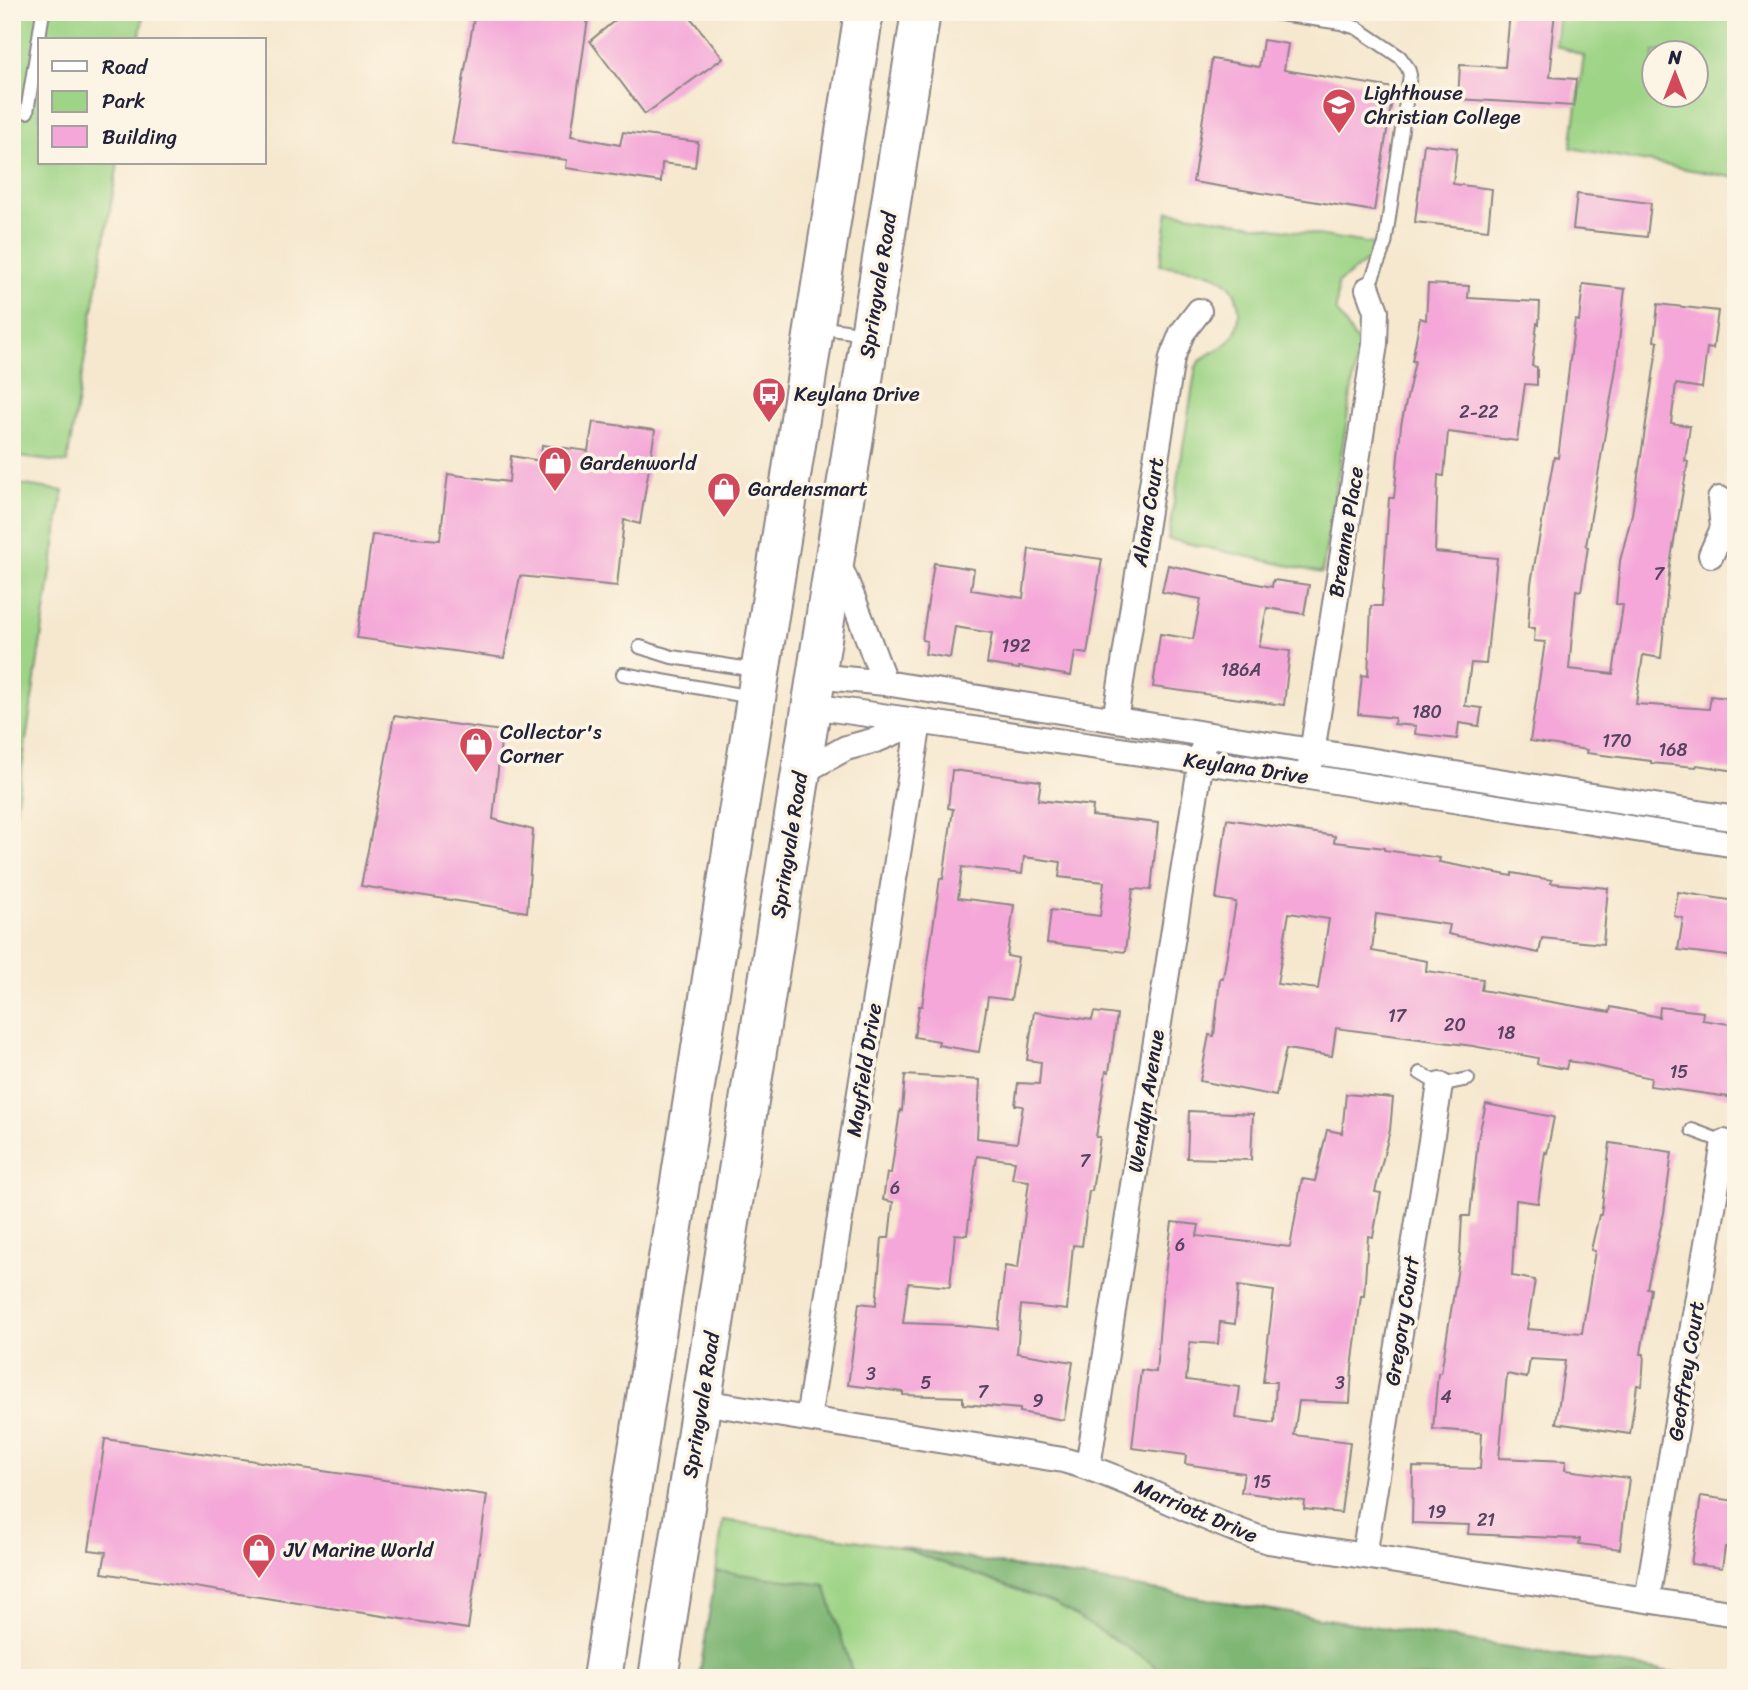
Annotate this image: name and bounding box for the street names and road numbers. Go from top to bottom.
street label: Springvale Road [848,207,909,361]
street label: Alana Court [1120,455,1175,570]
street label: Breanne Place [1317,464,1375,600]
street label: Keylana Drive [1181,740,1311,796]
street label: Springvale Road [759,767,820,921]
street label: Mayfield Drive [835,1000,893,1140]
street label: Wendyn Avenue [1116,1027,1176,1175]
street label: Gregory Court [1373,1252,1431,1388]
street label: Geoffrey Court [1656,1298,1716,1444]
street label: Springvale Road [671,1327,732,1481]
street label: Marriott Drive [1128,1468,1264,1554]

